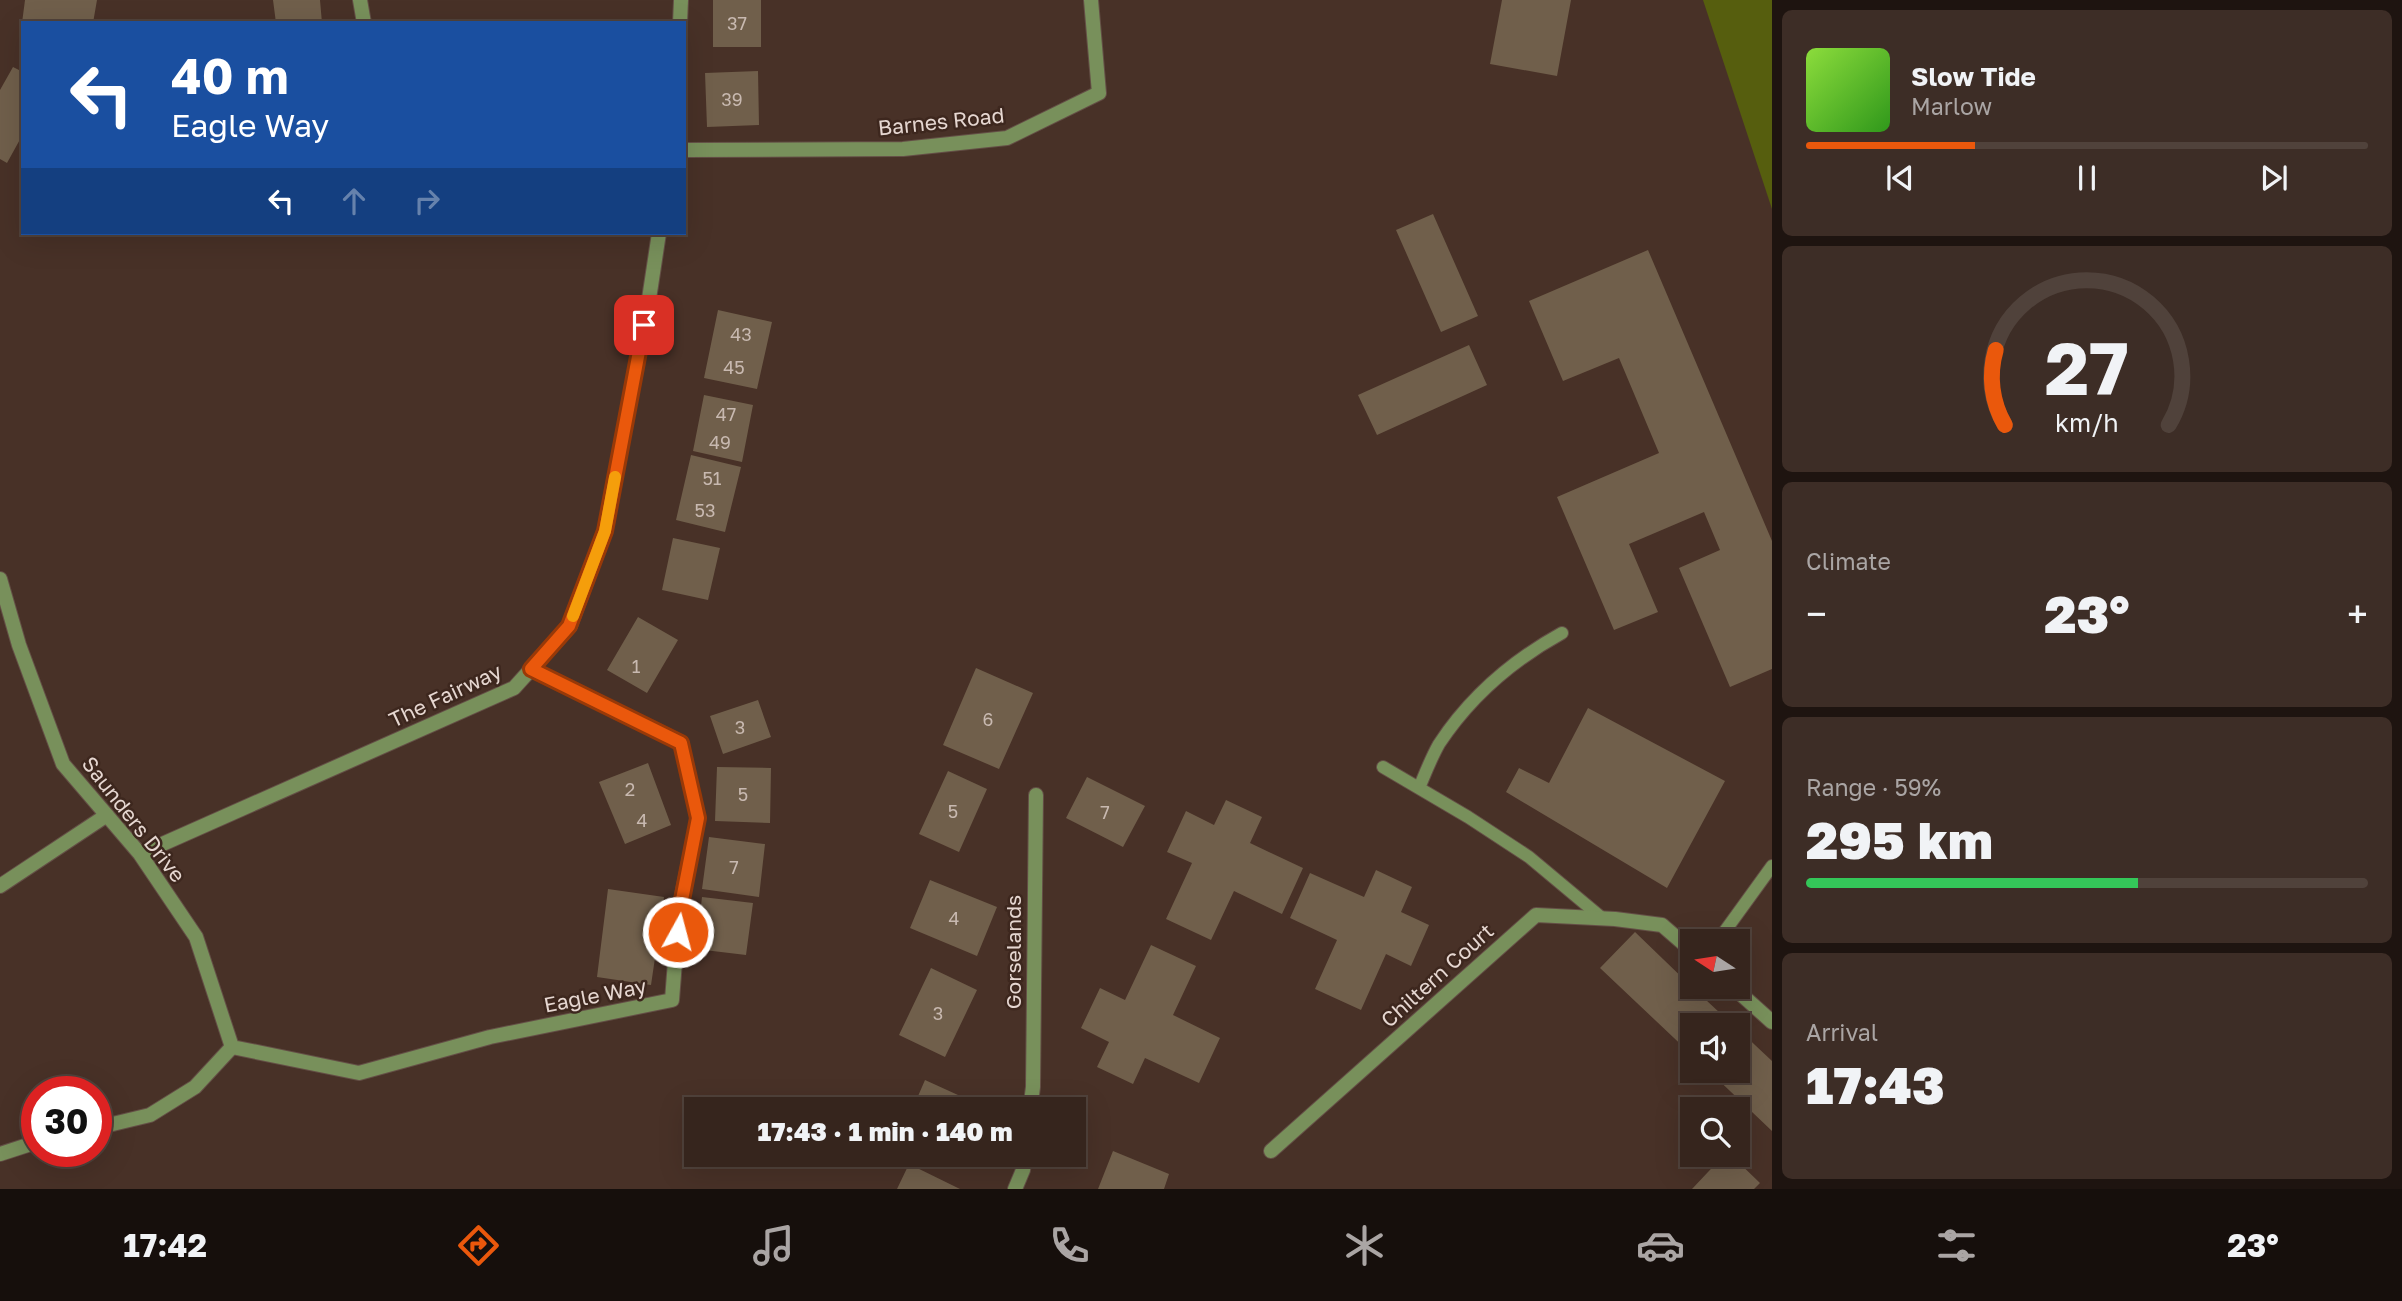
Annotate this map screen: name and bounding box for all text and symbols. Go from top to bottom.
house number: 37 [727,12,747,34]
text: 40 m [171,46,289,105]
icon: left [56,49,147,140]
text: Slow Tide [1911,61,2036,92]
house number: 39 [721,88,743,110]
text: Marlow [1911,92,1992,120]
street label: Barnes Road [876,101,1006,141]
text: Eagle Way [171,106,329,144]
icon: previous [1881,159,1919,197]
icon: pause [2068,159,2106,197]
icon: next [2255,159,2293,197]
icon: left [262,182,300,220]
icon: ahead [335,182,373,220]
icon: right [408,182,446,220]
pin [614,295,674,355]
icon: arrive [625,306,663,344]
house number: 43 [730,323,752,345]
text: 27 [2045,324,2129,411]
house number: 45 [723,356,745,378]
house number: 47 [716,403,736,425]
text: km/h [2055,406,2119,437]
house number: 49 [709,431,731,453]
house number: 51 [702,467,722,489]
house number: 53 [695,499,715,521]
text: Climate [1806,547,1891,575]
text: 23° [2044,582,2130,644]
text: − [1806,591,1827,636]
text: + [2347,591,2368,636]
house number: 1 [632,655,641,677]
street label: The Fairway [385,657,506,732]
house number: 6 [983,708,993,730]
house number: 3 [735,716,745,738]
street label: Saunders Drive [77,751,191,887]
text: Range · 59% [1806,773,1941,801]
house number: 2 [625,778,635,800]
house number: 5 [738,783,748,805]
house number: 5 [948,800,958,822]
house number: 7 [1100,801,1110,823]
text: 295 km [1806,808,1993,870]
house number: 4 [637,809,648,831]
house number: 7 [729,856,739,878]
position arrow [641,895,715,969]
street label: Gorselands [1000,895,1026,1009]
house number: 4 [949,907,960,929]
street label: Chiltern Court [1375,918,1499,1032]
north arrow [1680,929,1750,999]
map controls [1680,929,1750,1167]
street label: Eagle Way [542,972,649,1018]
house number: 3 [933,1002,943,1024]
button: sound [1680,1013,1750,1083]
text: Arrival [1806,1018,1878,1046]
text: 17:43 [1806,1053,1945,1115]
speed limit sign: 30 [21,1076,112,1167]
button: search [1680,1097,1750,1167]
text: 17:43 · 1 min · 140 m [757,1116,1013,1147]
icon: directions [454,1221,503,1270]
icon: music [749,1221,798,1270]
icon: phone [1045,1221,1094,1270]
icon: climate [1340,1221,1389,1270]
icon: car [1636,1221,1685,1270]
icon: filters [1932,1221,1981,1270]
text: 17:42 [123,1226,207,1264]
text: 23° [2227,1226,2279,1264]

